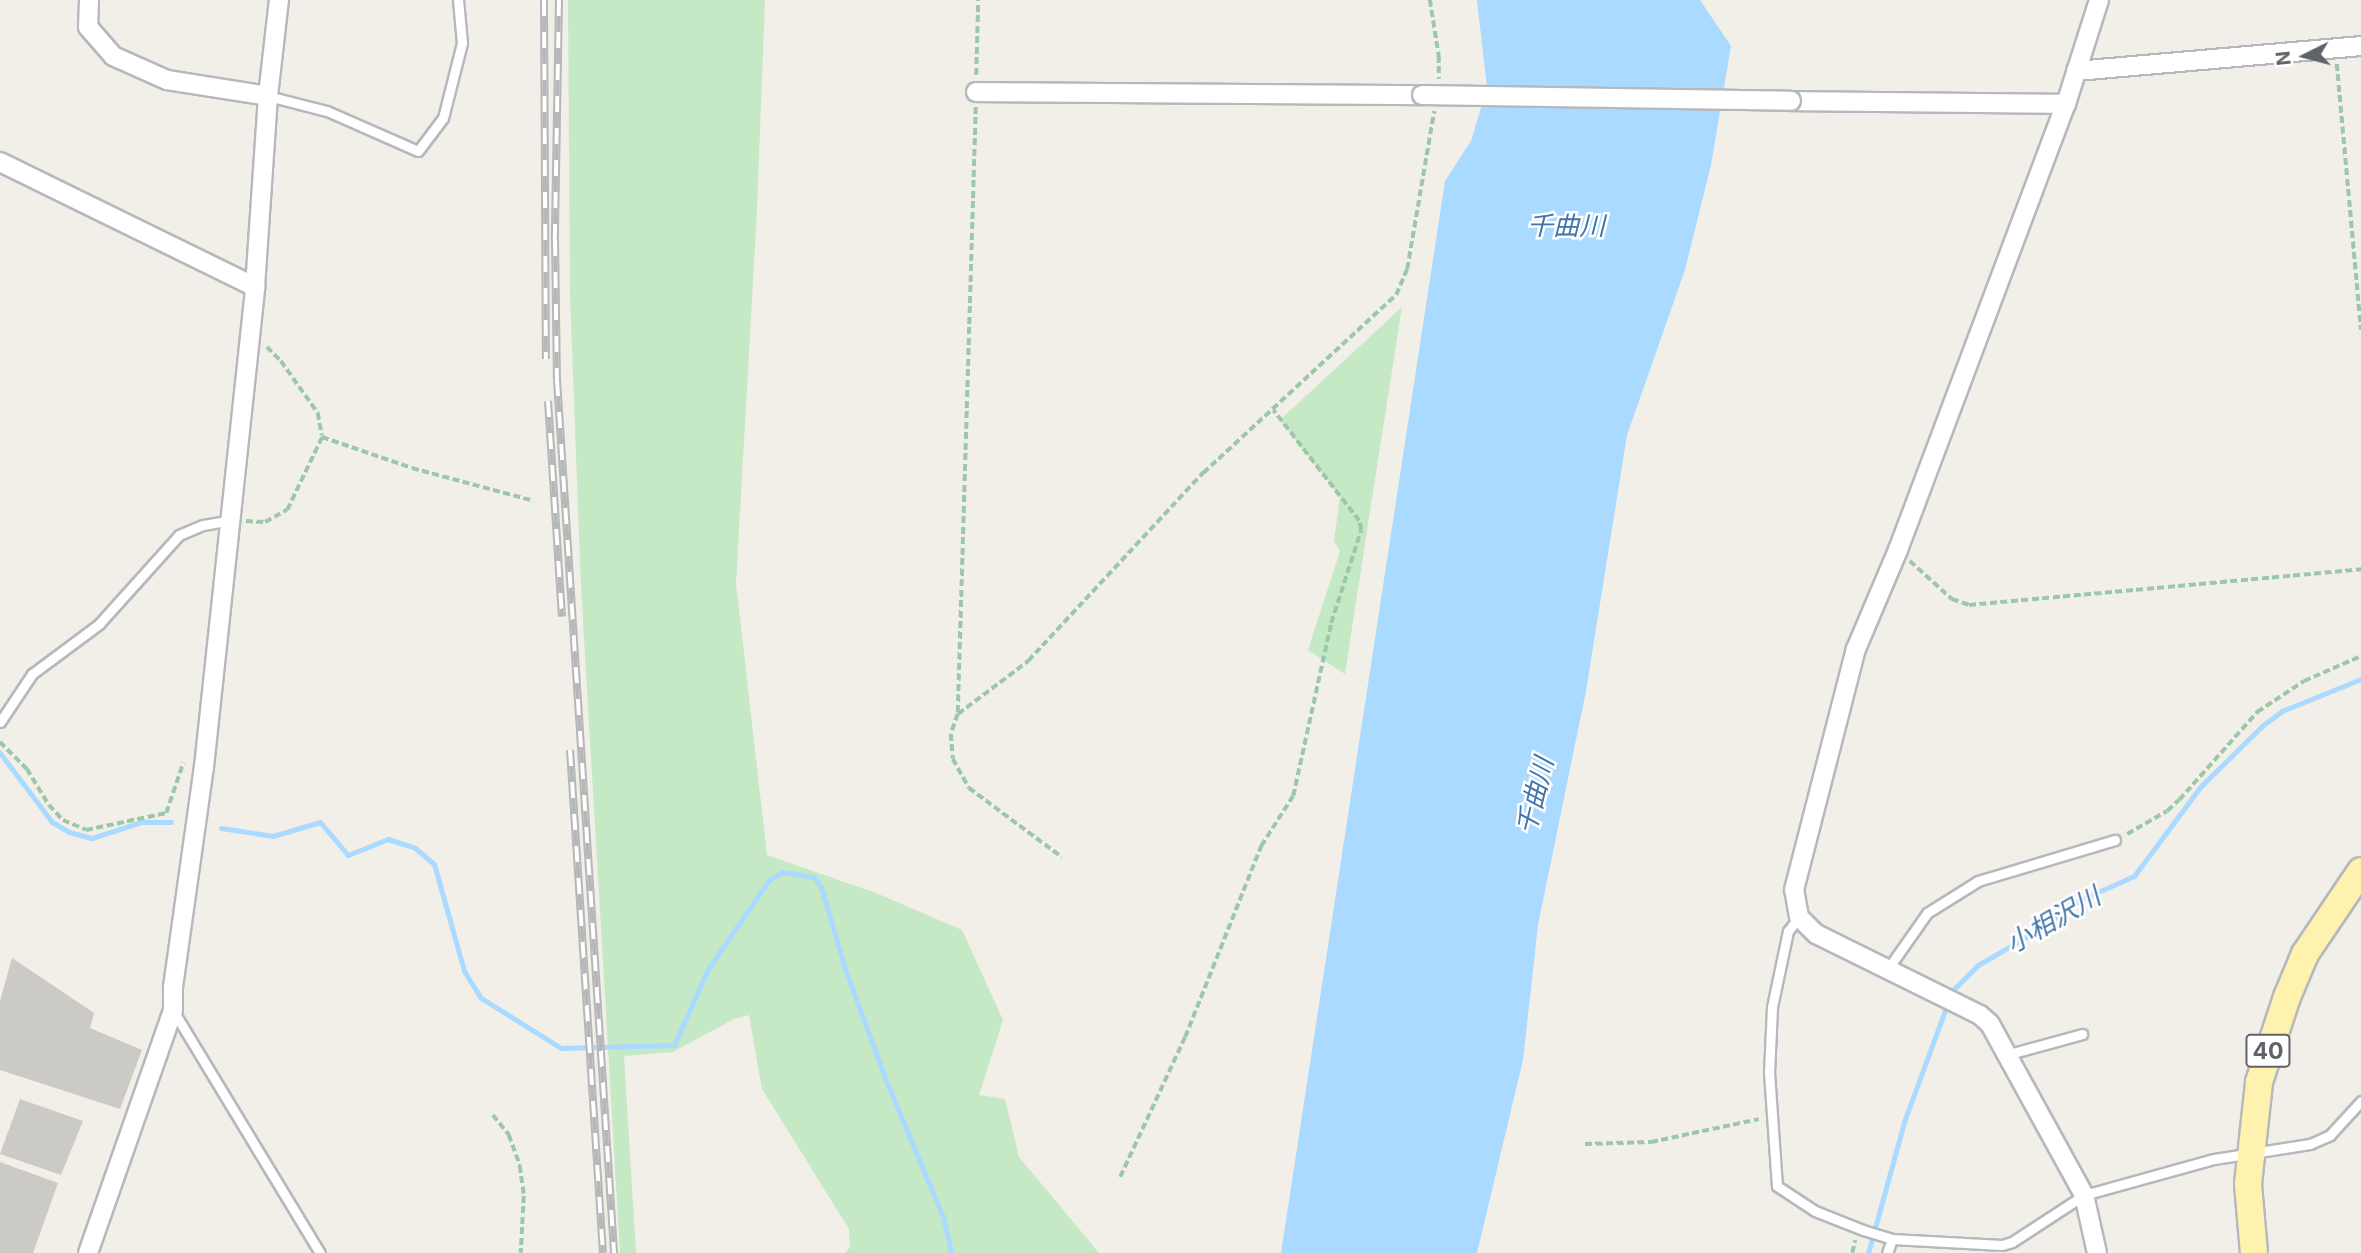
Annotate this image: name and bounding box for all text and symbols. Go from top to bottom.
north arrow [2270,21,2340,91]
text: N [2271,50,2296,67]
water label: 千曲川 [1527,210,1605,242]
water label: 千曲川 [1510,754,1560,838]
water label: 小相沢川 [2000,880,2106,960]
road number: 40 [2245,1032,2291,1070]

